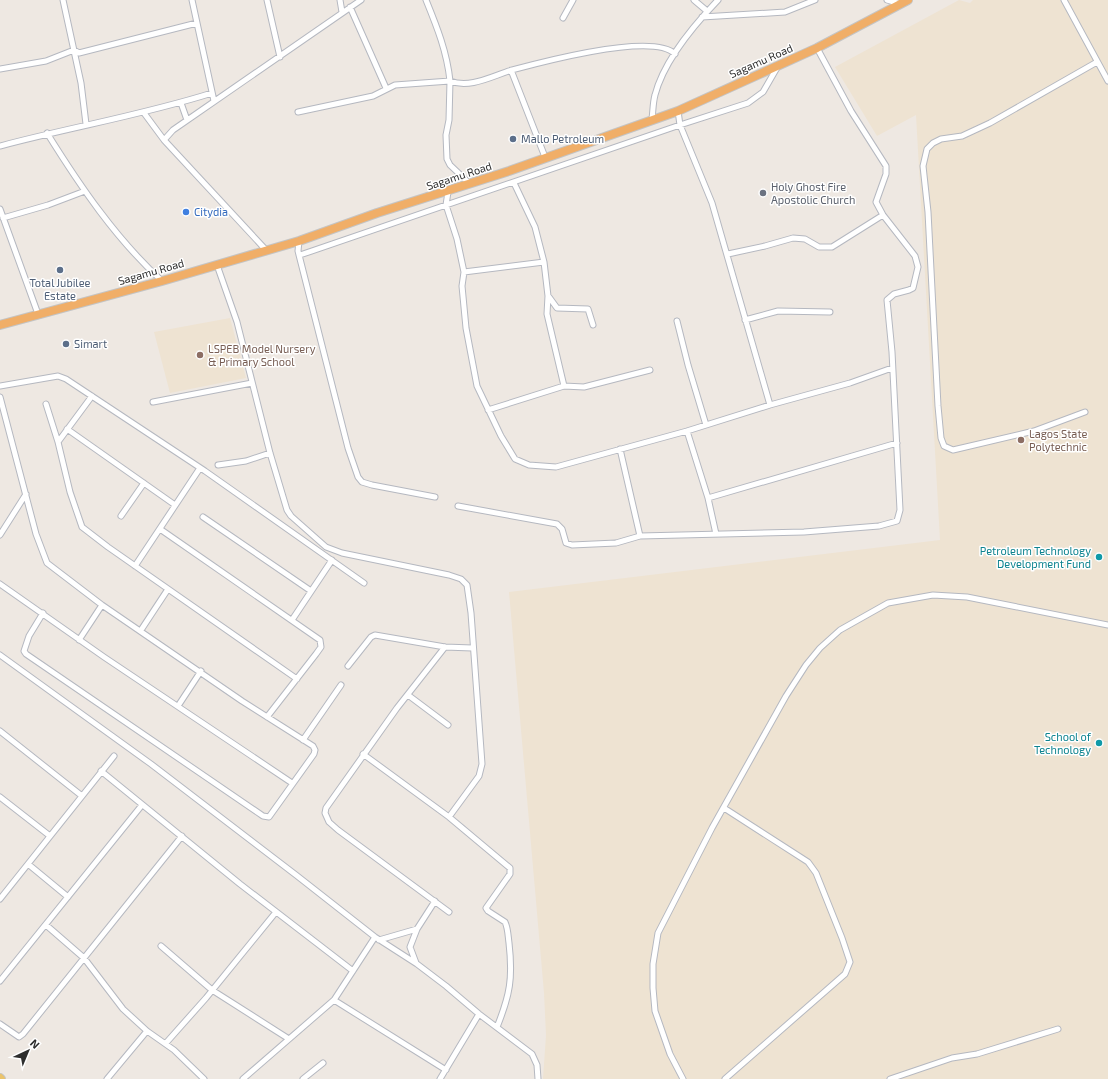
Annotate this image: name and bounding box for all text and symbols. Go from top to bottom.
street label: Sagamu Road [727,41,795,80]
place label: Mallo Petroleum [521,132,604,145]
marker: Mallo Petroleum [508,134,518,144]
street label: Sagamu Road [424,159,493,192]
place label: Holy Ghost Fire Apostolic Church [771,180,855,206]
marker: Holy Ghost Fire Apostolic Church [758,188,768,198]
place label: Citydia [194,205,228,218]
marker: Citydia [181,207,191,217]
street label: Sagamu Road [116,256,185,287]
marker: Total Jubilee Estate [55,265,65,275]
place label: Total Jubilee Estate [30,276,91,302]
place label: Simart [74,337,107,350]
marker: Simart [61,339,71,349]
place label: LSPEB Model Nursery & Primary School [208,342,316,368]
marker: LSPEB Model Nursery & Primary School [195,350,205,360]
place label: Lagos State Polytechnic [1029,427,1088,453]
marker: Lagos State Polytechnic [1016,435,1026,445]
place label: Petroleum Technology Development Fund [980,544,1091,570]
marker: Petroleum Technology Development Fund [1094,552,1104,562]
place label: School of Technology [1034,730,1092,756]
marker: School of Technology [1094,738,1104,748]
north arrow [8,1031,48,1071]
text: N [28,1036,43,1051]

